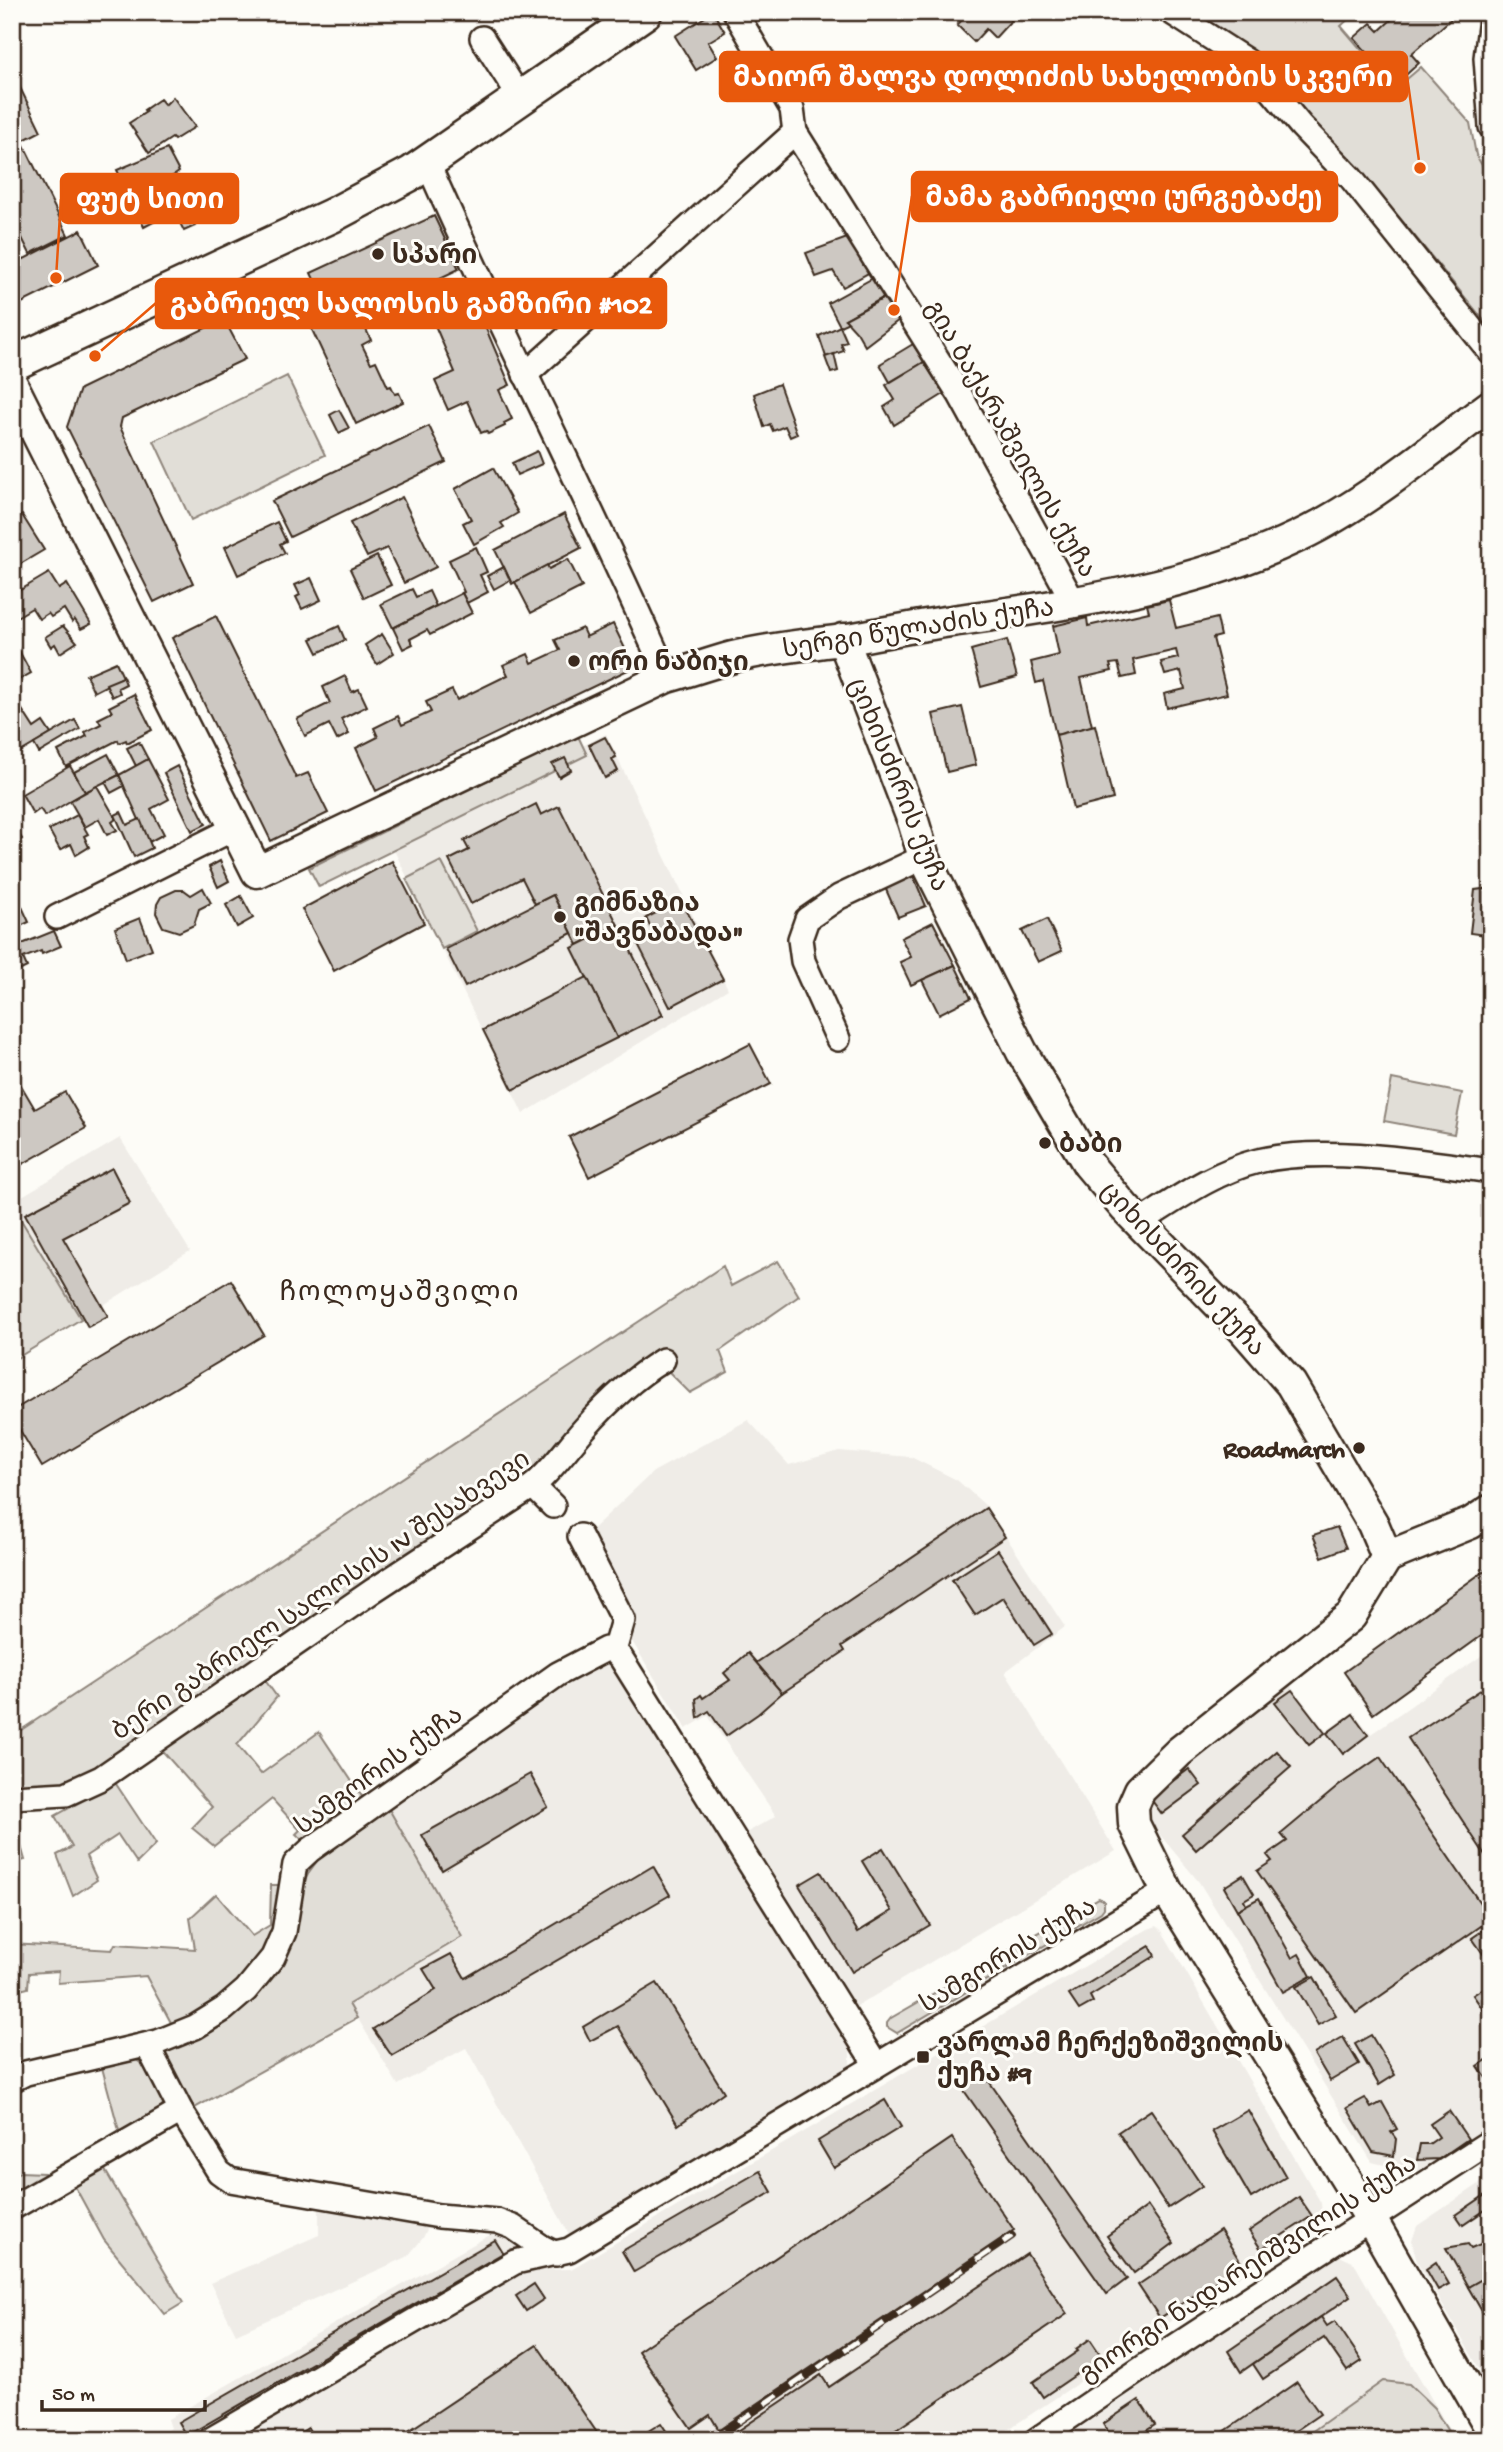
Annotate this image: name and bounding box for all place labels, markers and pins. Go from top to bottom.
callout: მაიორ შალვა დოლიძის სახელობის სკვერი [720,52,1407,101]
callout: მამა გაბრიელი (ურგებაძე) [912,172,1337,221]
callout: ფუტ სითი [61,174,238,223]
place label: სპარი [392,241,477,274]
marker: სპარი [370,246,386,262]
callout: გაბრიელ სალოსის გამზირი #102 [156,279,666,328]
place label: ორი ნაბიჯი [588,648,749,681]
marker: ორი ნაბიჯი [566,653,582,669]
place label: გიმნაზია "შავნაბადა" [574,890,743,952]
marker: გიმნაზია "შავნაბადა" [552,909,568,925]
place label: ბაბი [1059,1131,1122,1163]
marker: ბაბი [1037,1135,1053,1151]
place label: Roadmarch [1222,1437,1345,1468]
marker: Roadmarch [1351,1440,1367,1456]
place label: ვარლამ ჩერქეზიშვილის ქუჩა #9 [937,2029,1284,2092]
marker: ვარლამ ჩერქეზიშვილის ქუჩა #9 [915,2049,931,2065]

